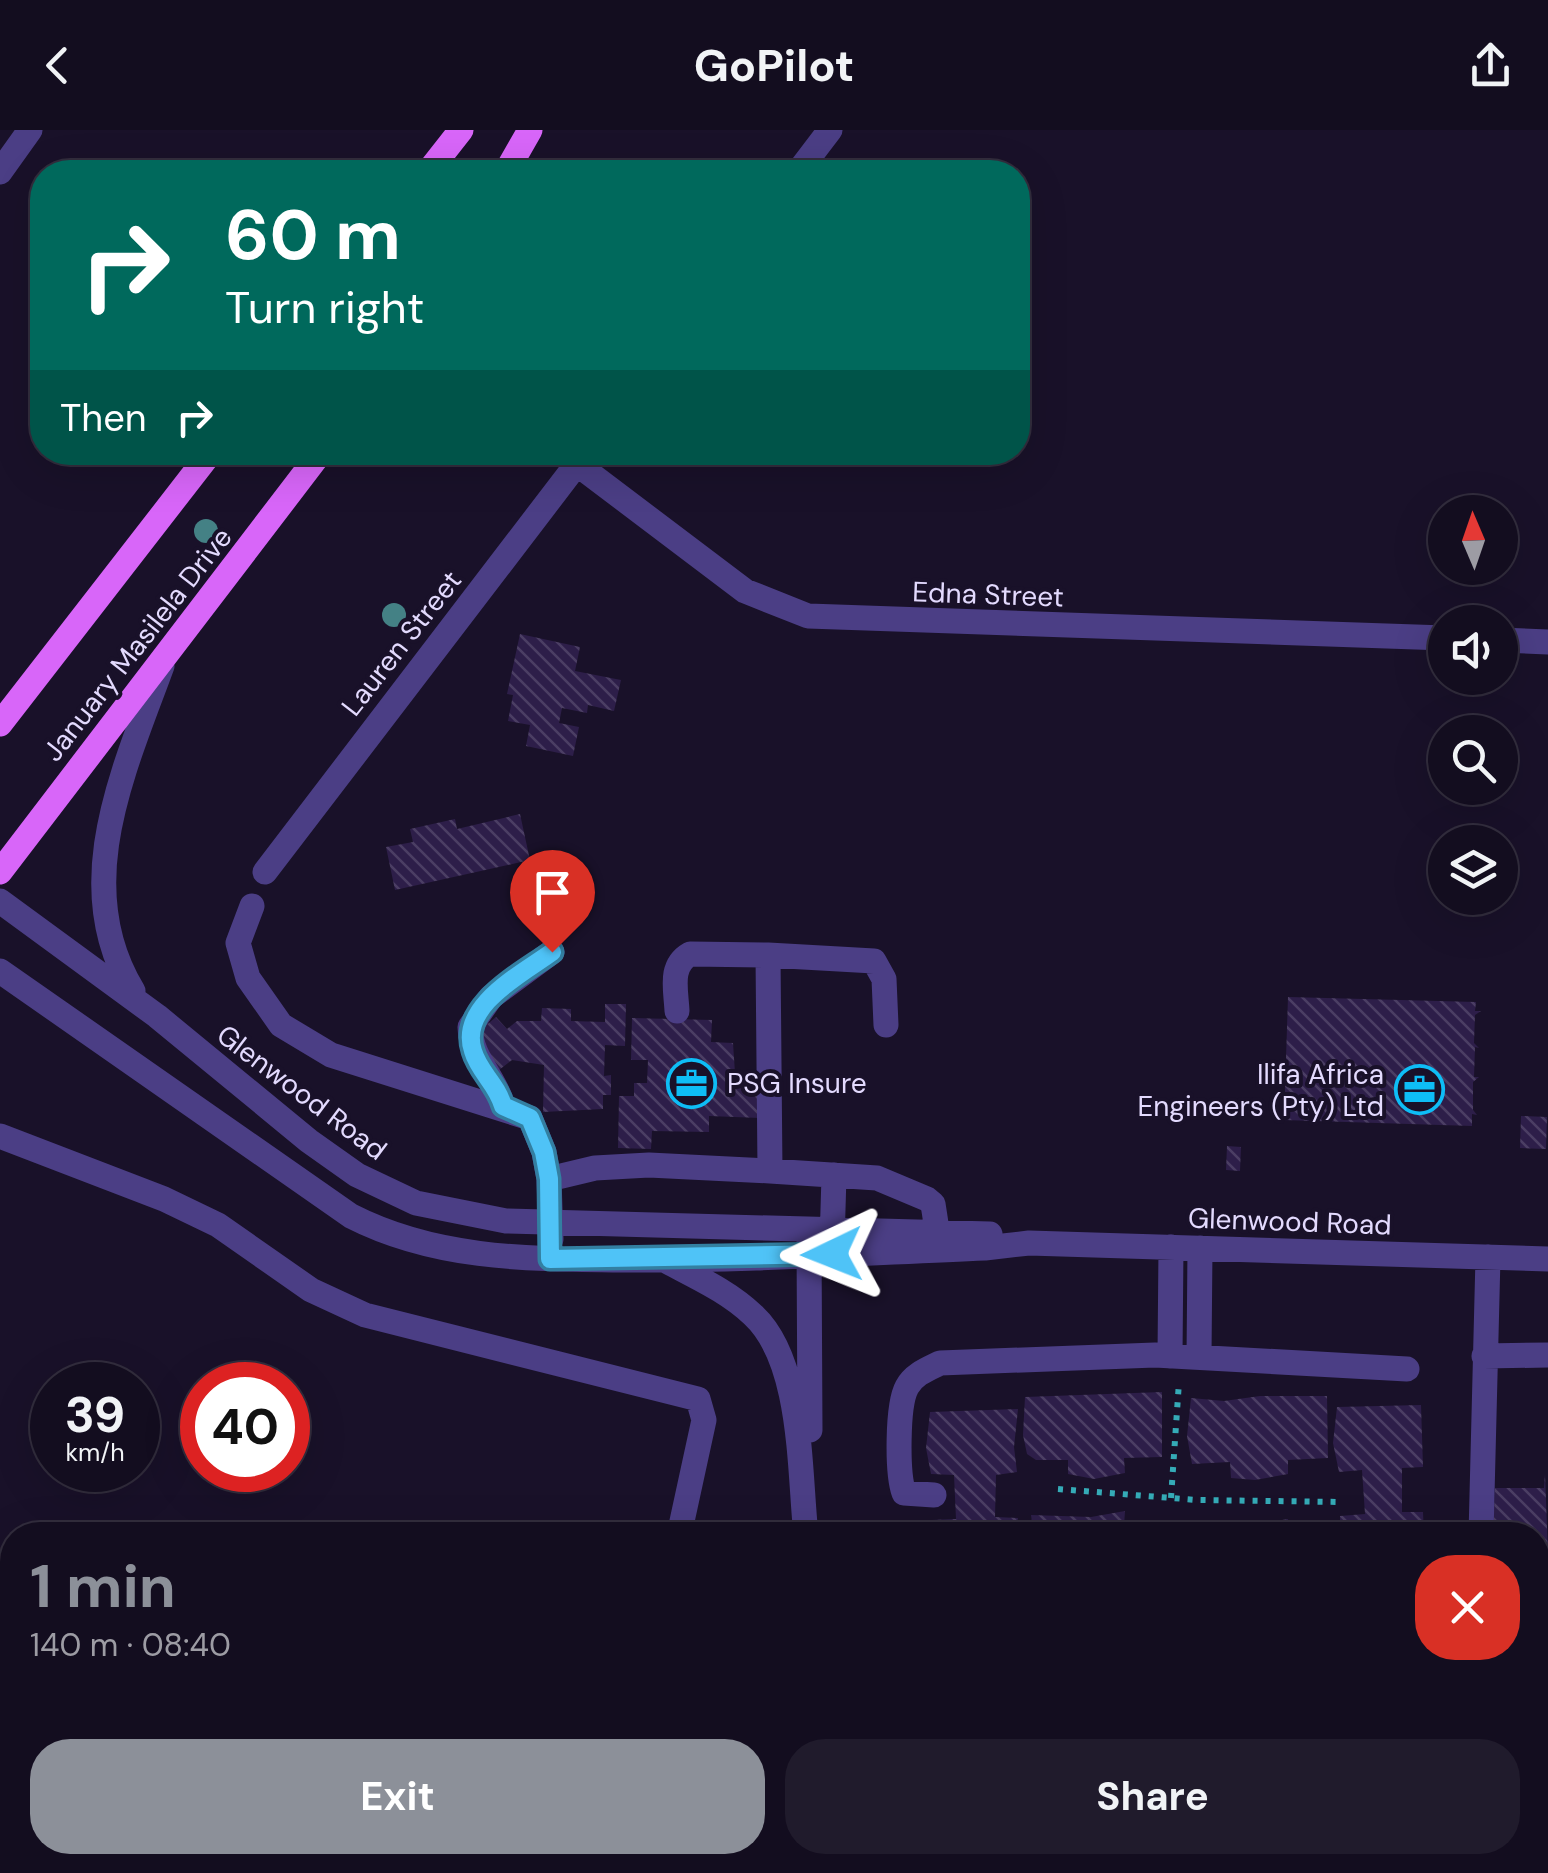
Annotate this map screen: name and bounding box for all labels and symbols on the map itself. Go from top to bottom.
north arrow [1428,495,1518,585]
street label: January Masilela Drive [34,520,240,769]
street label: Lauren Street [333,563,470,724]
street label: Edna Street [912,573,1064,616]
pin [510,850,595,953]
street label: Glenwood Road [209,1016,394,1168]
place label: Ilifa Africa Engineers (Pty) Ltd [1137,1056,1384,1125]
office icon: PSG Insure [666,1057,718,1109]
office icon: Ilifa Africa Engineers (Pty) Ltd [1393,1064,1445,1116]
place label: PSG Insure [727,1065,867,1102]
street label: Glenwood Road [1188,1199,1392,1244]
position arrow [780,1202,884,1306]
speed limit sign: 40 [180,1362,310,1492]

